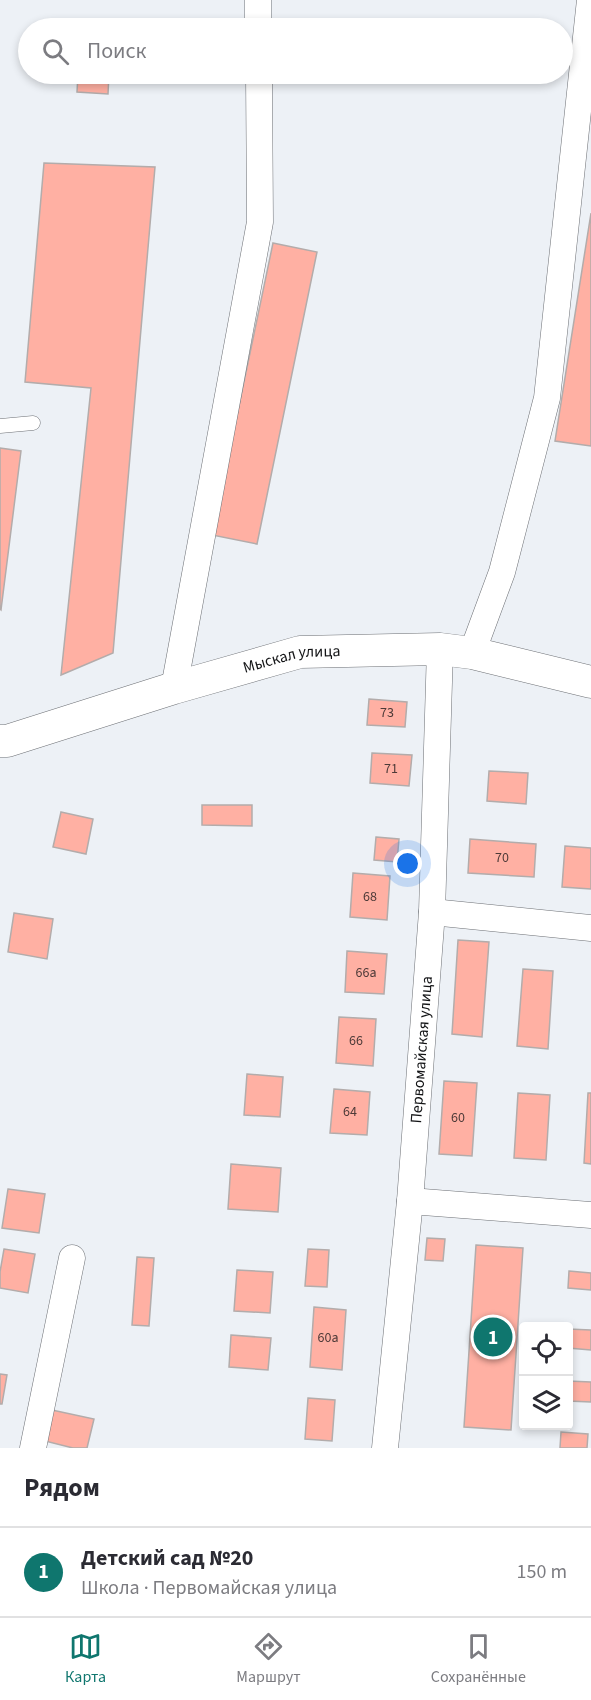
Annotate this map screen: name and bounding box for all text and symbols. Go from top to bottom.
search box [18,18,573,84]
icon: search [39,35,72,68]
text: Поиск [87,35,146,67]
street label: Мыскал улица [240,640,341,679]
house number: 73 [380,703,394,723]
house number: 71 [384,759,398,779]
house number: 70 [495,848,509,868]
your location [393,849,422,878]
house number: 68 [363,887,377,907]
house number: 66а [356,963,376,983]
street label: Первомайская улица [405,975,438,1124]
house number: 66 [349,1031,363,1051]
house number: 64 [343,1102,357,1122]
house number: 60 [451,1108,465,1128]
pin: 1 [474,1314,512,1360]
map controls [519,1322,573,1430]
button: locate [519,1322,573,1376]
house number: 60а [318,1328,338,1348]
button: layers [519,1376,573,1430]
text: Рядом [24,1469,100,1506]
text: Детский сад №20 [81,1542,254,1574]
text: 1 [38,1558,49,1586]
text: 150 m [517,1558,567,1586]
text: Школа · Первомайская улица [81,1574,337,1602]
tab: Карта [65,1630,106,1688]
tab: Маршрут [236,1630,301,1688]
tab: Сохранённые [431,1630,526,1688]

